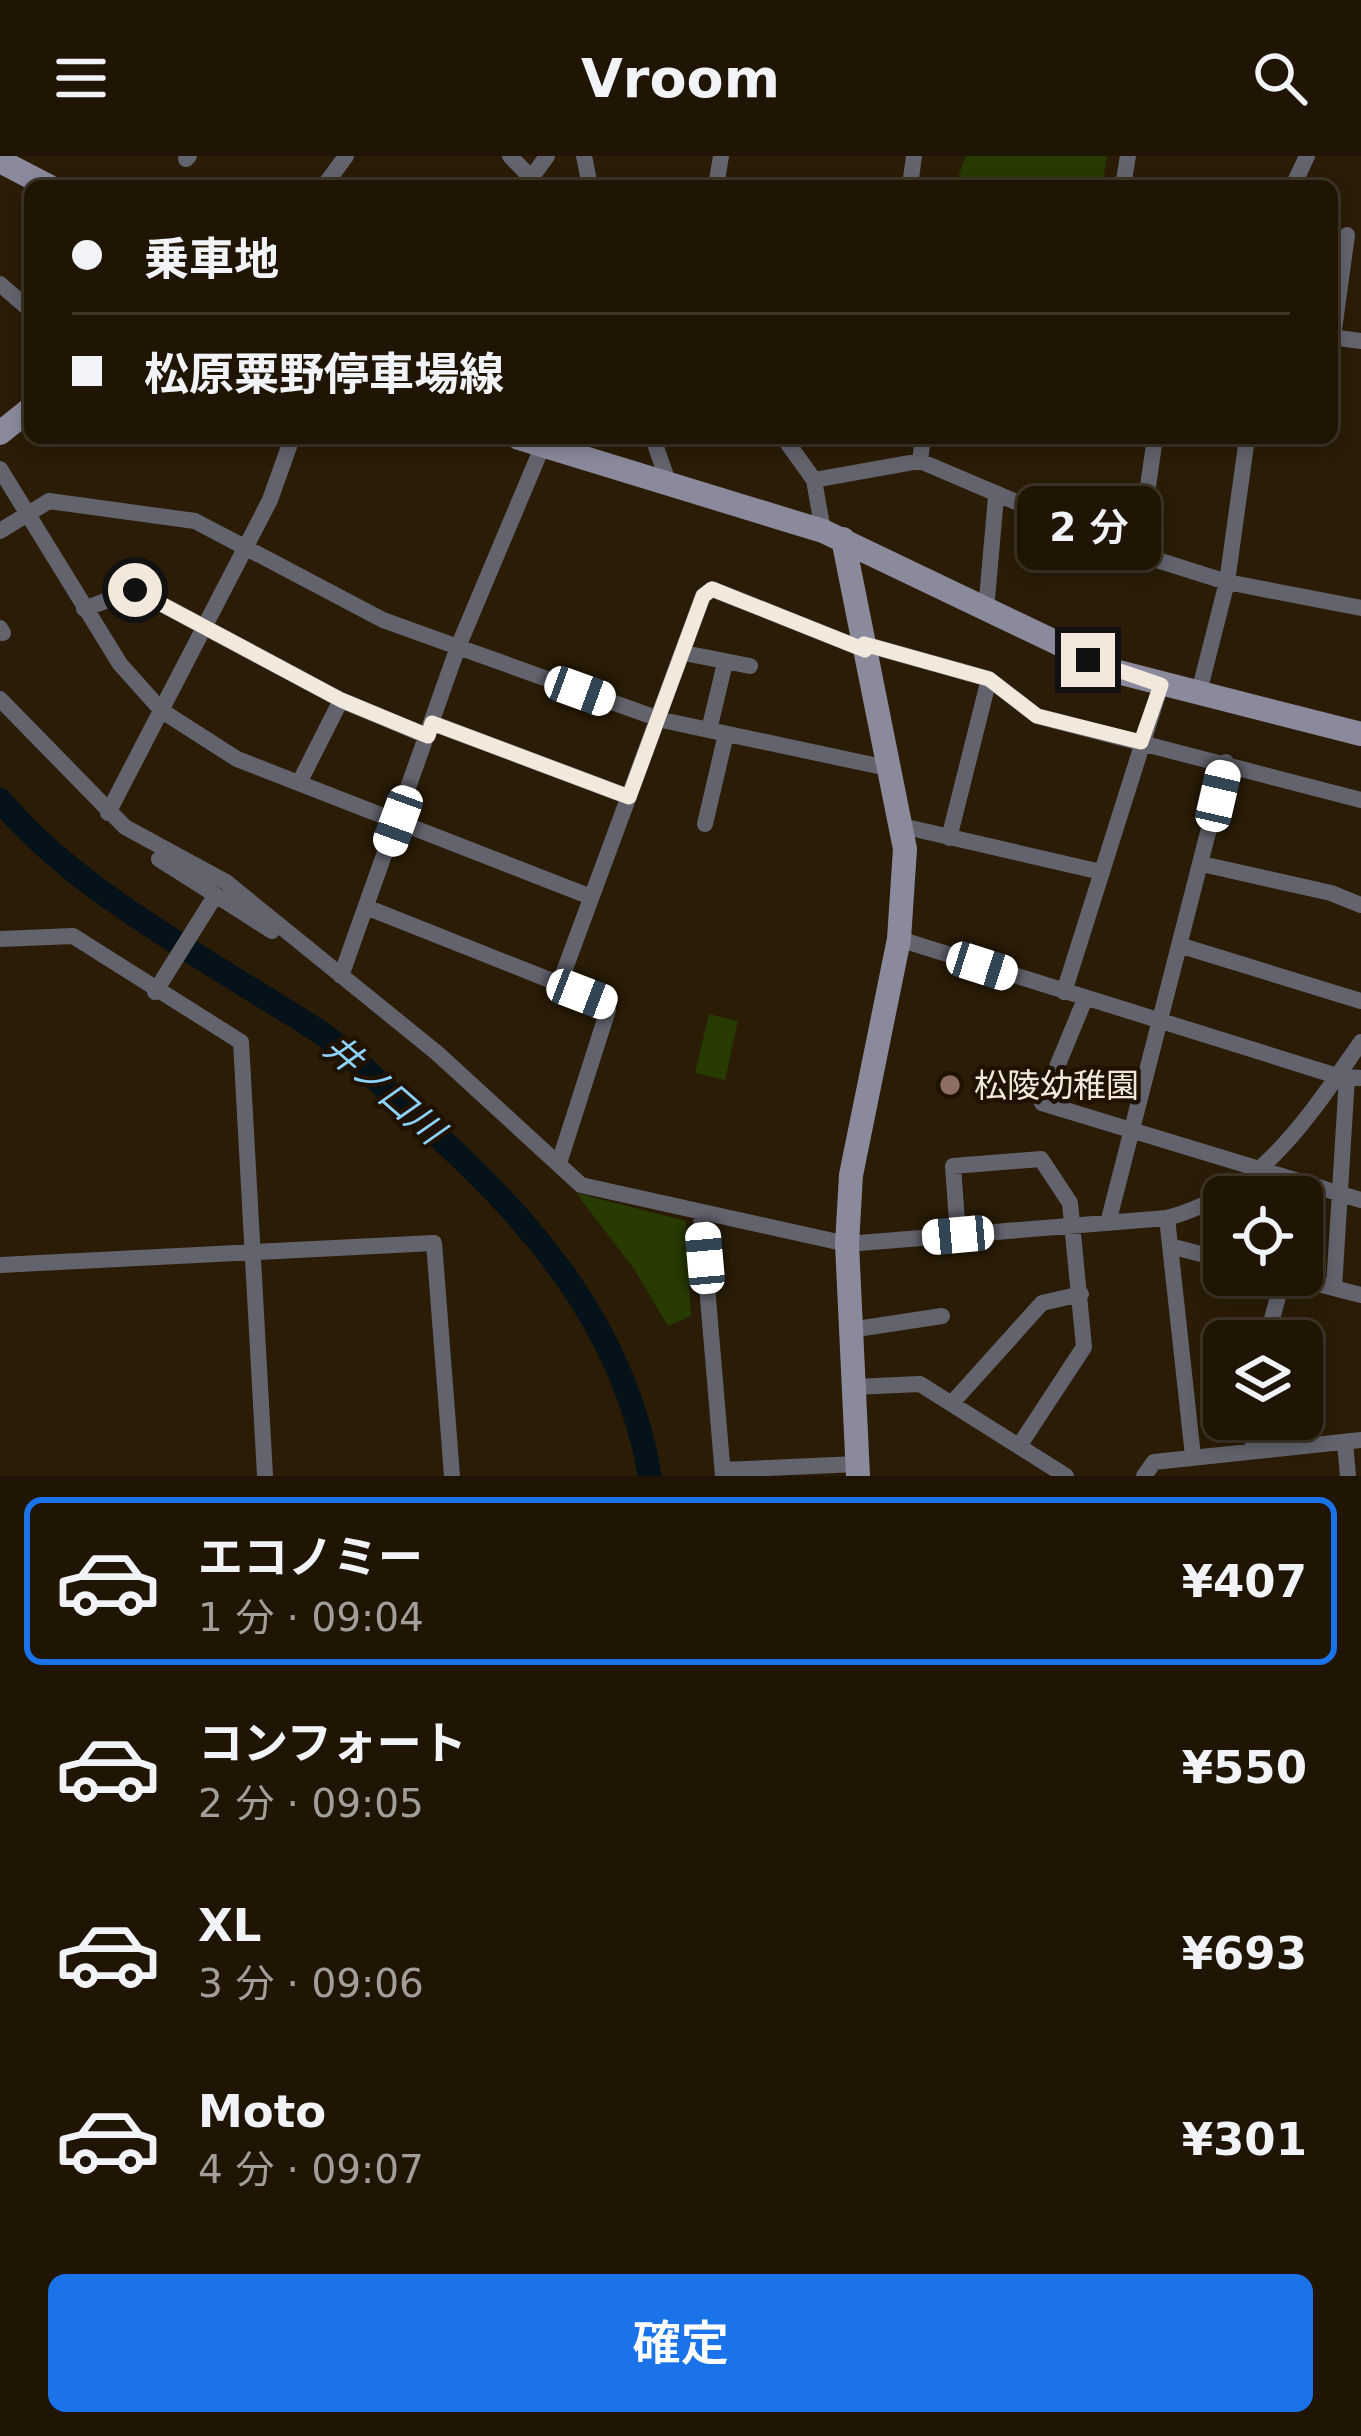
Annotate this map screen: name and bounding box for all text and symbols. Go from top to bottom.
icon: menu [48,45,114,111]
icon: search [1247,45,1313,111]
text: Vroom [581,47,780,110]
text: 乗車地 [144,233,279,286]
text: 松原粟野停車場線 [144,348,504,401]
callout: 2 分 [1016,486,1160,570]
text: 2 分 [1049,505,1129,550]
route start [108,563,162,617]
route end [1061,633,1115,687]
car [540,662,620,720]
car [1192,757,1244,835]
car [369,781,427,861]
car [942,938,1022,994]
car [542,964,622,1024]
water label: 井ノ口川 [316,1026,455,1154]
place label: 松陵幼稚園 [974,1066,1139,1105]
marker: 松陵幼稚園 [937,1072,963,1098]
map controls [1203,1176,1323,1440]
button: locate [1203,1176,1323,1296]
car [921,1214,995,1256]
car [684,1221,726,1295]
button: layers [1203,1320,1323,1440]
icon: car [54,1527,162,1635]
text: エコノミー [198,1531,423,1584]
text: ¥407 [1182,1555,1307,1608]
text: 1 分 · 09:04 [198,1595,424,1640]
icon: car [54,1713,162,1821]
text: コンフォート [198,1717,467,1770]
text: ¥550 [1182,1741,1307,1794]
text: 2 分 · 09:05 [198,1781,424,1826]
icon: car [54,1899,162,2007]
text: XL [198,1899,261,1952]
text: ¥693 [1182,1927,1307,1980]
text: 3 分 · 09:06 [198,1961,424,2006]
icon: car [54,2085,162,2193]
text: Moto [198,2085,326,2138]
text: ¥301 [1182,2113,1307,2166]
text: 4 分 · 09:07 [198,2147,424,2192]
button: 確定 [48,2274,1313,2412]

